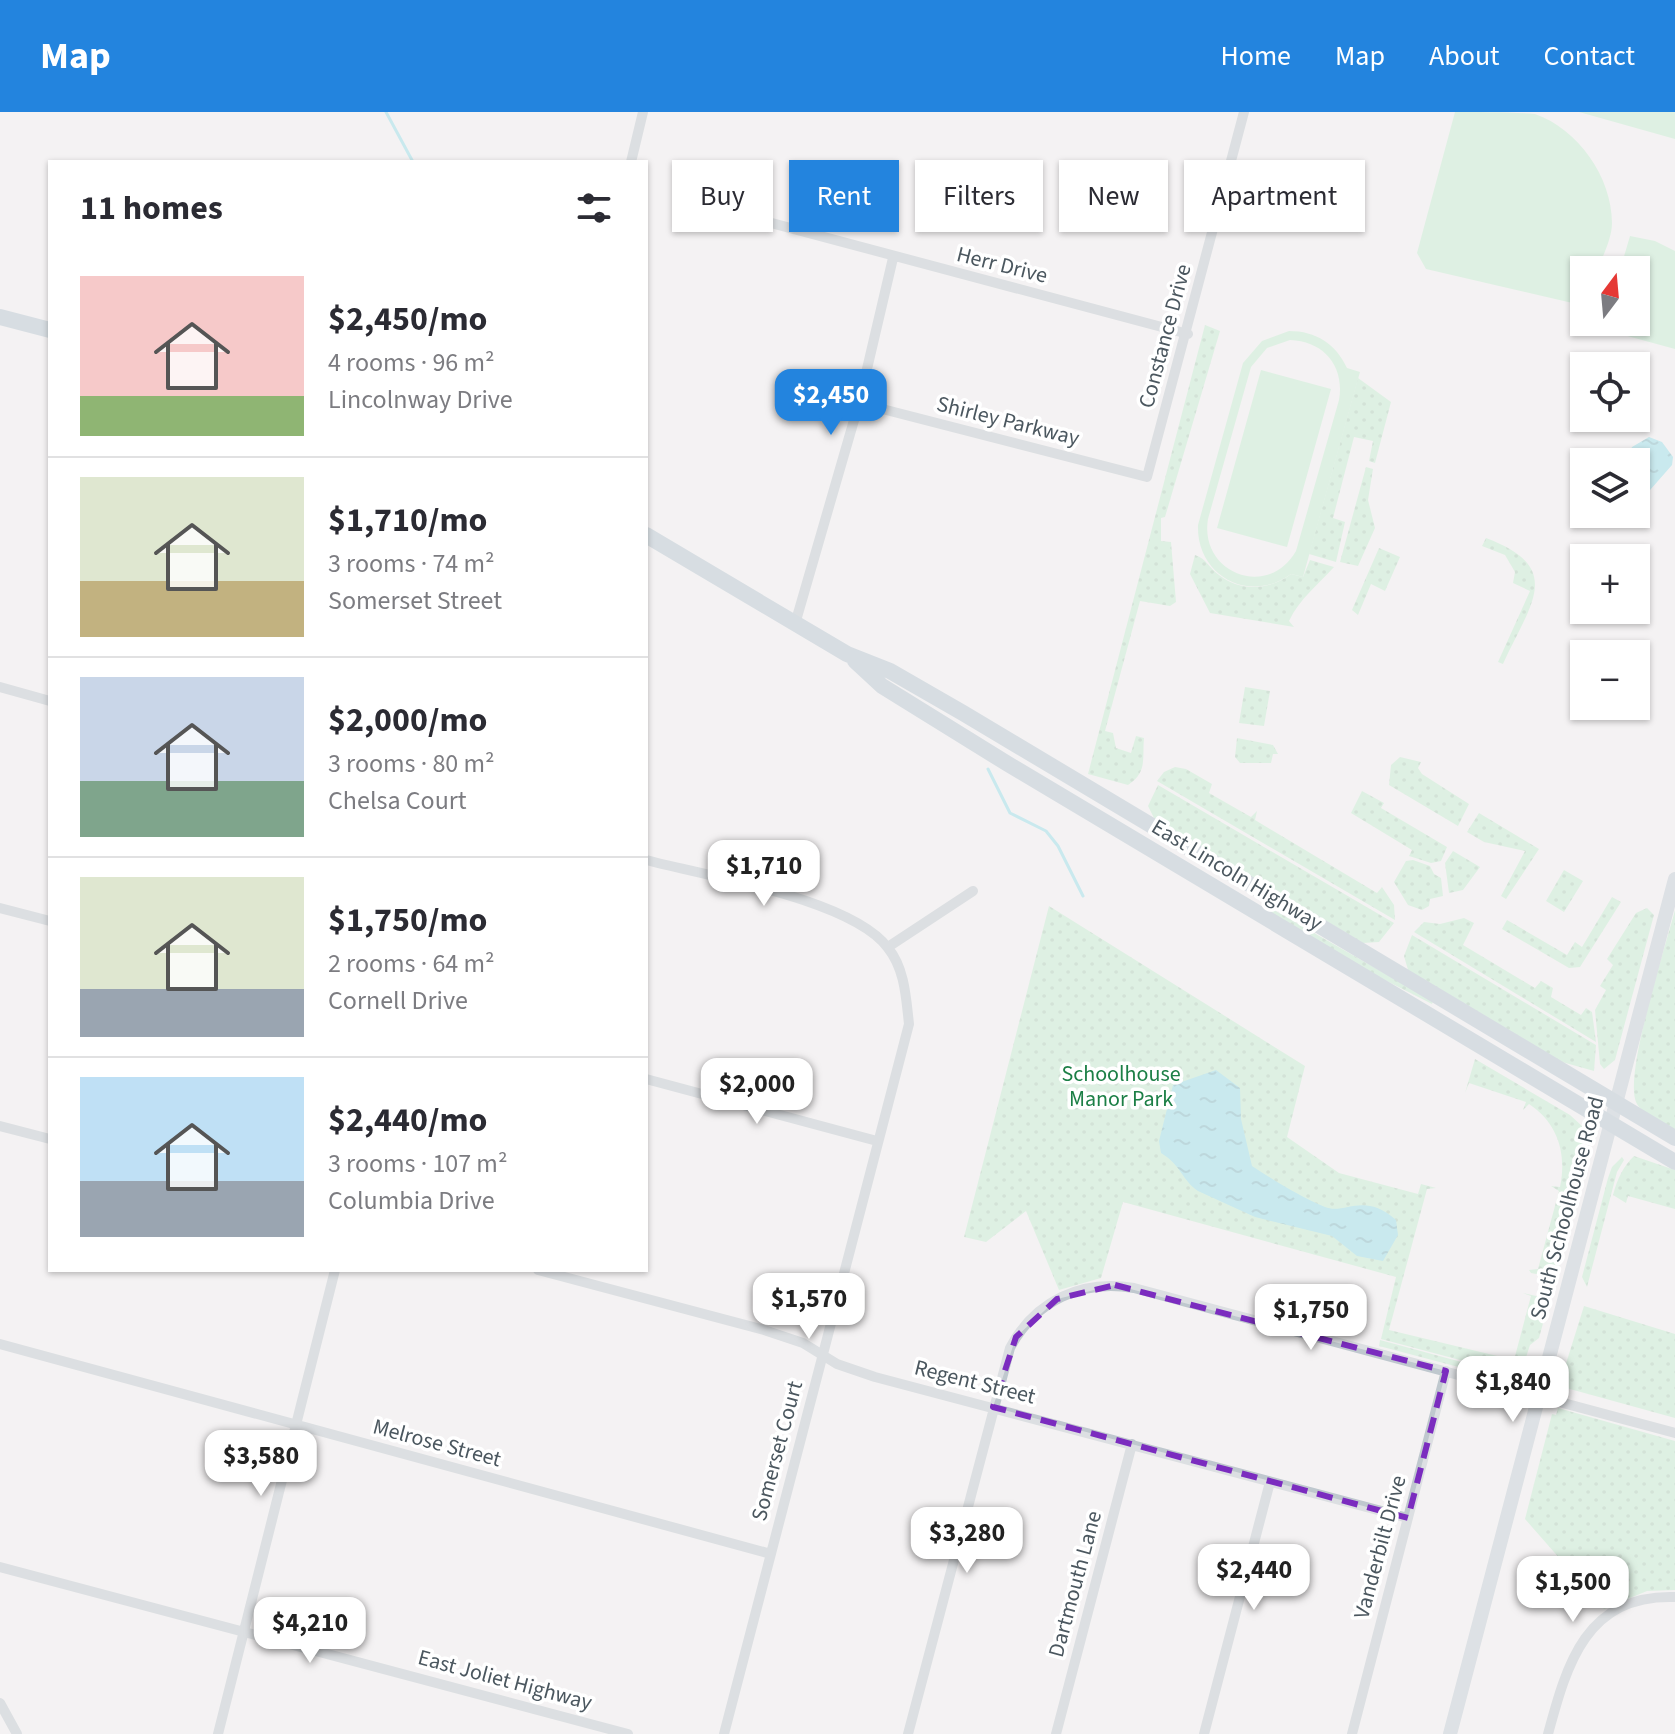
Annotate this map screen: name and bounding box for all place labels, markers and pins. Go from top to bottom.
pin: $2,450 [766,369,896,437]
pin: $1,710 [699,840,829,908]
pin: $2,000 [692,1058,822,1126]
pin: $1,570 [744,1273,874,1341]
pin: $1,750 [1246,1284,1376,1352]
pin: $1,840 [1448,1356,1578,1424]
pin: $3,580 [196,1430,326,1498]
pin: $3,280 [902,1507,1032,1575]
pin: $2,440 [1189,1544,1319,1612]
pin: $1,500 [1508,1556,1638,1624]
pin: $4,210 [245,1597,375,1665]

